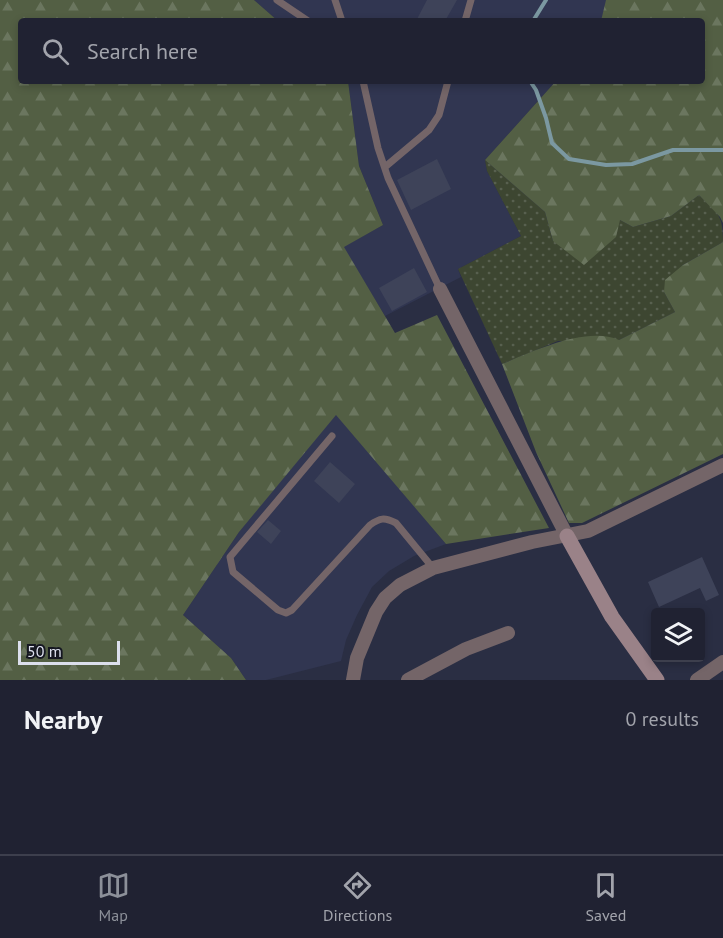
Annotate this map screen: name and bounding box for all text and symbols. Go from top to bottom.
search box [18,18,705,84]
icon: search [39,35,72,68]
text: Search here [87,37,198,65]
map controls [651,608,705,662]
button: layers [651,608,705,662]
scale bar [18,638,120,666]
text: 50 m [27,641,62,661]
text: Nearby [24,703,102,736]
text: 0 results [626,706,699,732]
tab: Map [97,869,130,925]
tab: Directions [323,869,392,925]
tab: Saved [586,869,626,925]

